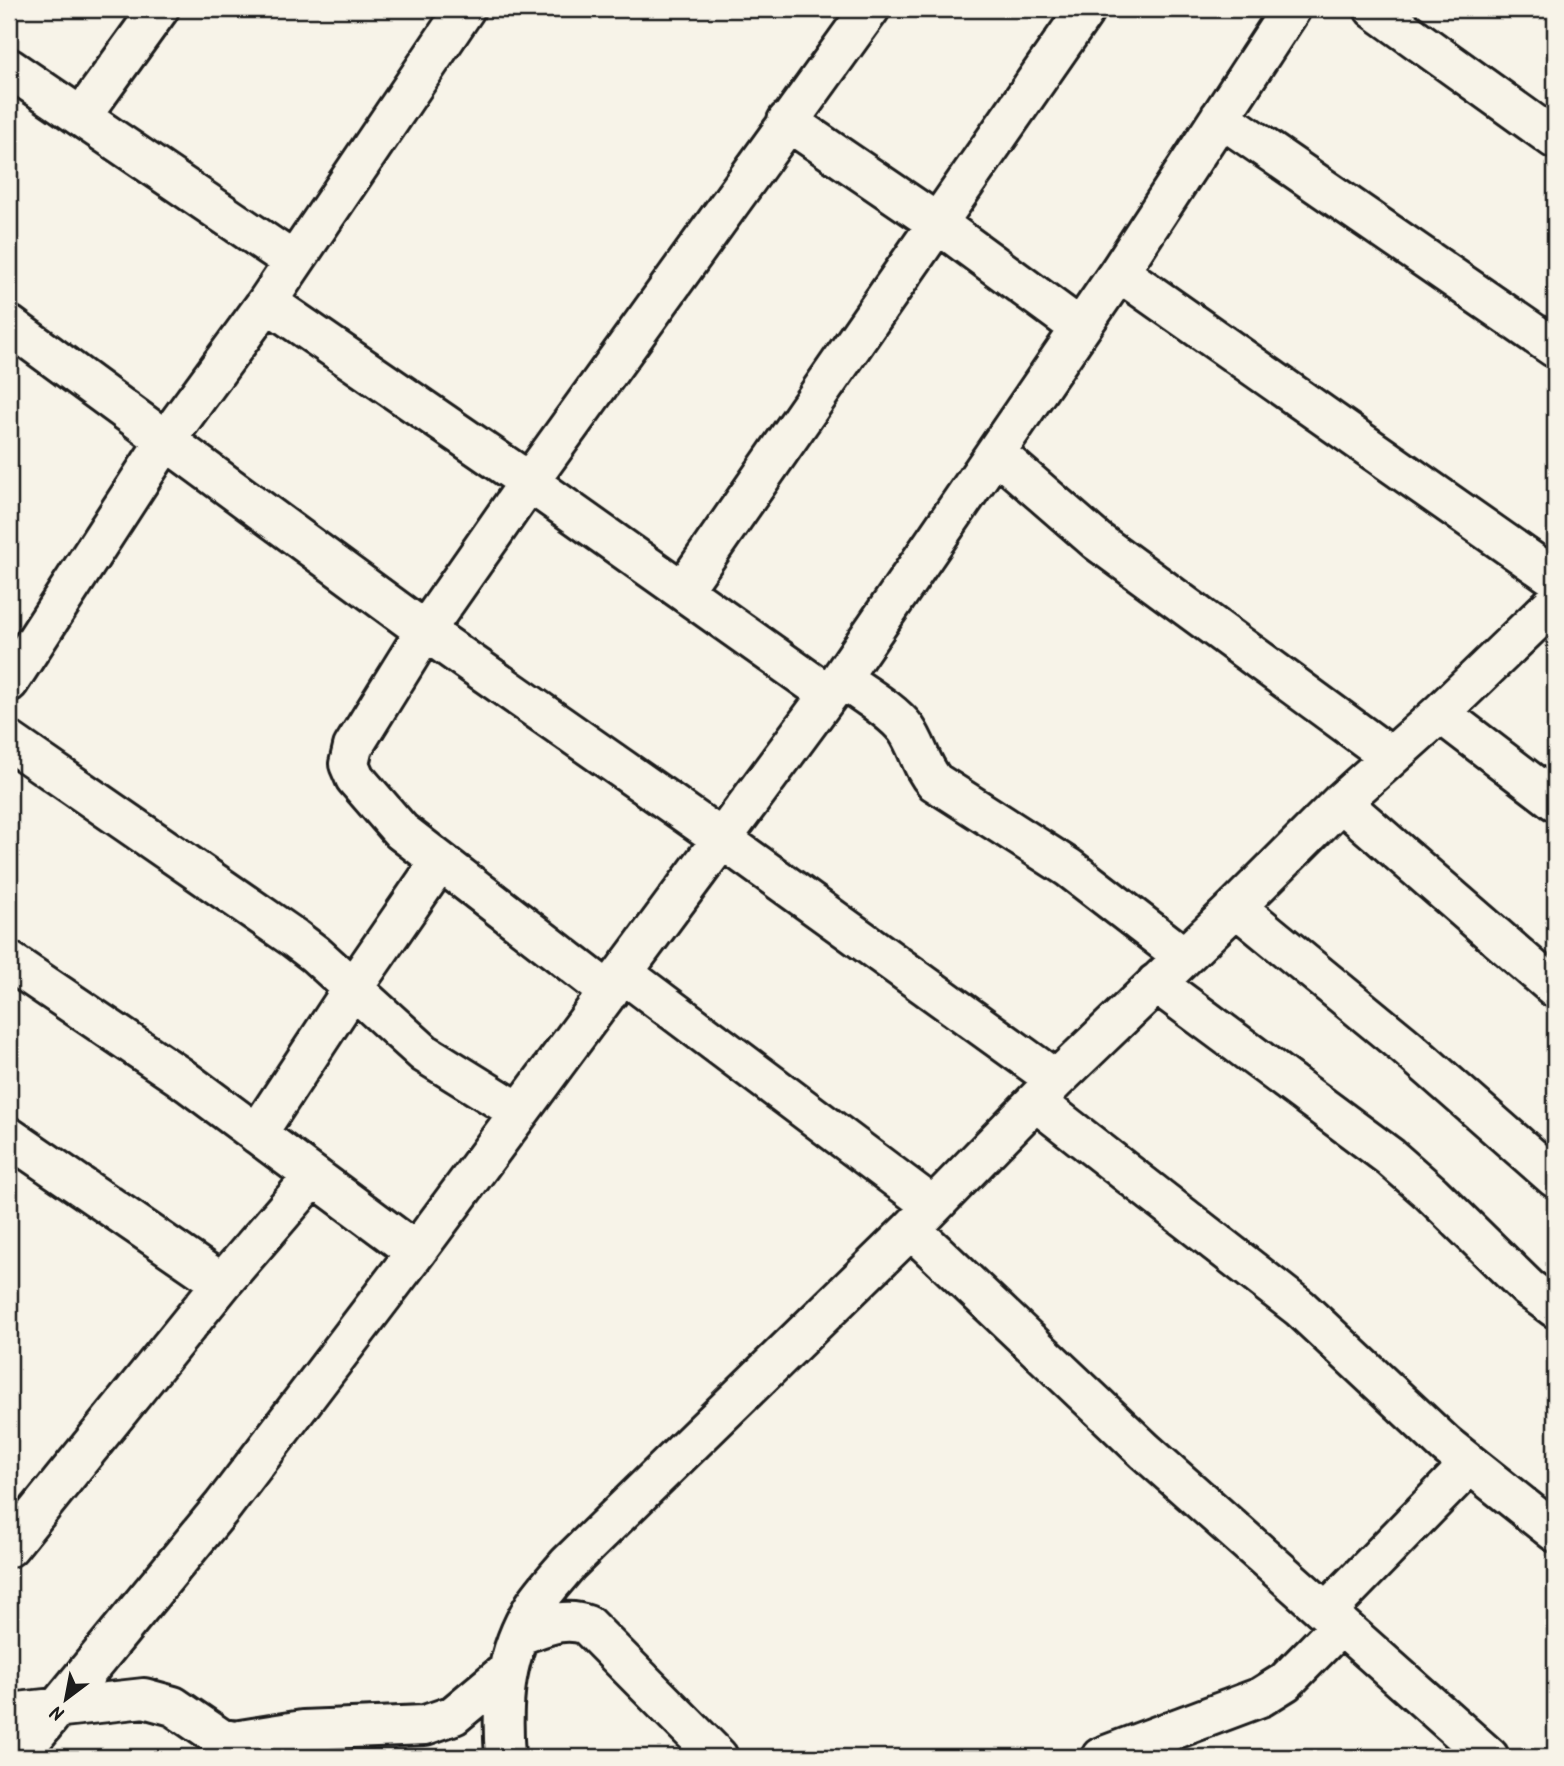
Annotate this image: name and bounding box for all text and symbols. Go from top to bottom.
north arrow [32,1664,102,1734]
text: N [45,1696,71,1728]

